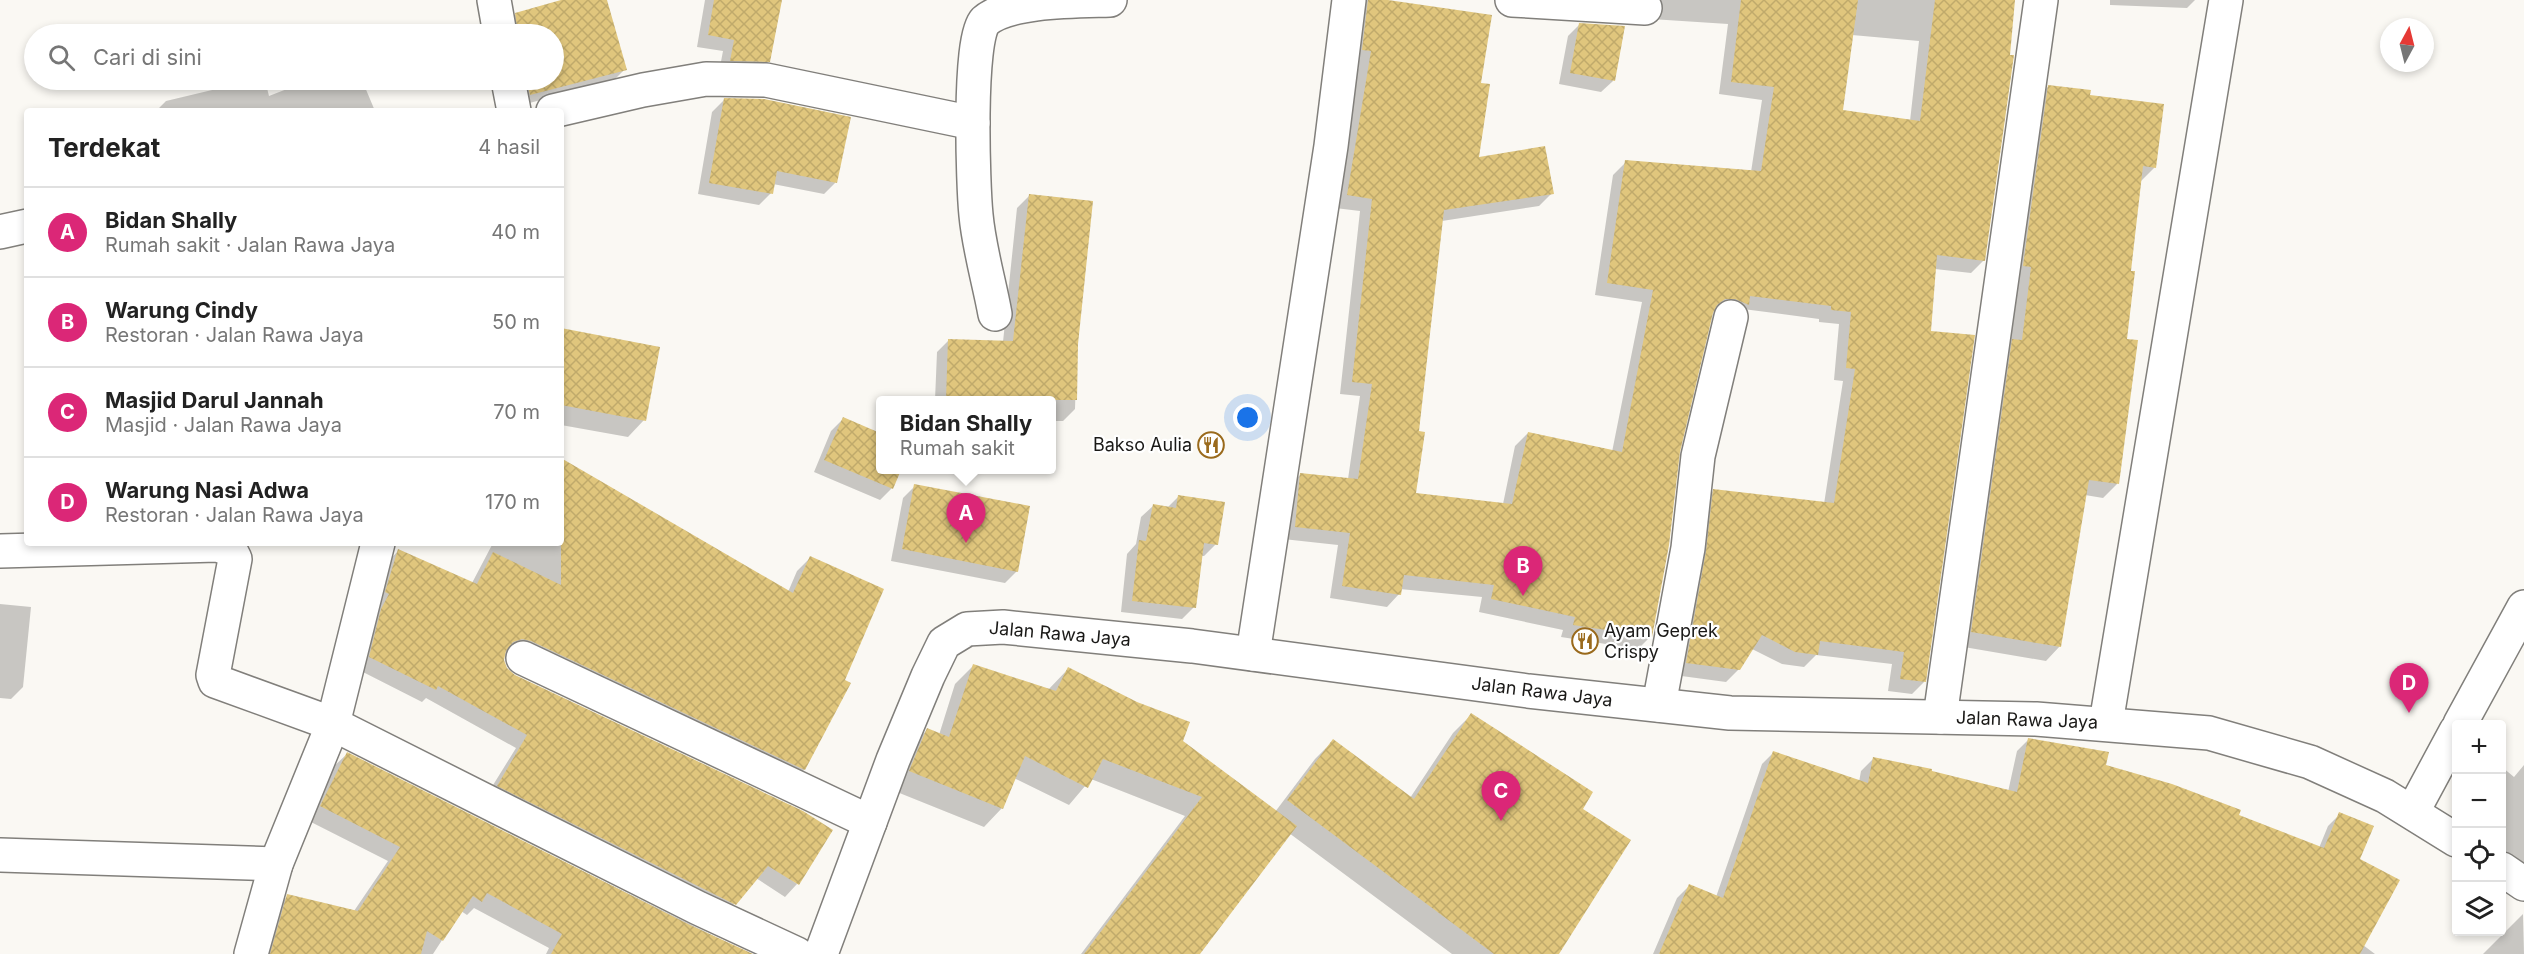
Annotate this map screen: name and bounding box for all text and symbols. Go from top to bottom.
north arrow [2380,18,2434,72]
search box [24,24,564,90]
icon: search [45,41,78,74]
text: Cari di sini [93,44,202,70]
text: Terdekat [48,132,160,163]
text: 4 hasil [478,135,540,159]
text: Bidan Shally [105,207,237,233]
text: A [60,220,75,244]
text: 40 m [491,220,540,244]
text: Rumah sakit · Jalan Rawa Jaya [105,233,395,257]
text: Warung Cindy [105,297,258,323]
text: B [61,310,74,334]
text: 50 m [492,310,540,334]
text: Restoran · Jalan Rawa Jaya [105,323,364,347]
text: Masjid Darul Jannah [105,387,324,413]
popup [876,396,1056,474]
text: C [60,400,75,424]
text: 70 m [493,400,540,424]
your location [1233,403,1262,432]
text: Bidan Shally [900,410,1032,436]
text: Masjid · Jalan Rawa Jaya [105,413,342,437]
restaurant icon: Bakso Aulia [1196,430,1226,460]
place label: Bakso Aulia [1093,434,1192,455]
text: Rumah sakit [900,436,1015,460]
text: Warung Nasi Adwa [105,477,309,503]
text: D [60,490,75,514]
text: 170 m [485,490,540,514]
pin: A [946,494,986,543]
text: Restoran · Jalan Rawa Jaya [105,503,364,527]
pin: B [1504,546,1543,596]
street label: Jalan Rawa Jaya [988,617,1132,650]
place label: Ayam Geprek Crispy [1604,620,1718,662]
restaurant icon: Ayam Geprek Crispy [1570,626,1600,656]
pin: D [2390,664,2428,713]
street label: Jalan Rawa Jaya [1470,672,1614,711]
street label: Jalan Rawa Jaya [1956,707,2098,732]
map controls [2452,720,2506,936]
button: + [2452,720,2506,774]
pin: C [1482,772,1520,821]
button: − [2452,774,2506,828]
button: locate [2452,828,2506,882]
button: layers [2452,882,2506,936]

